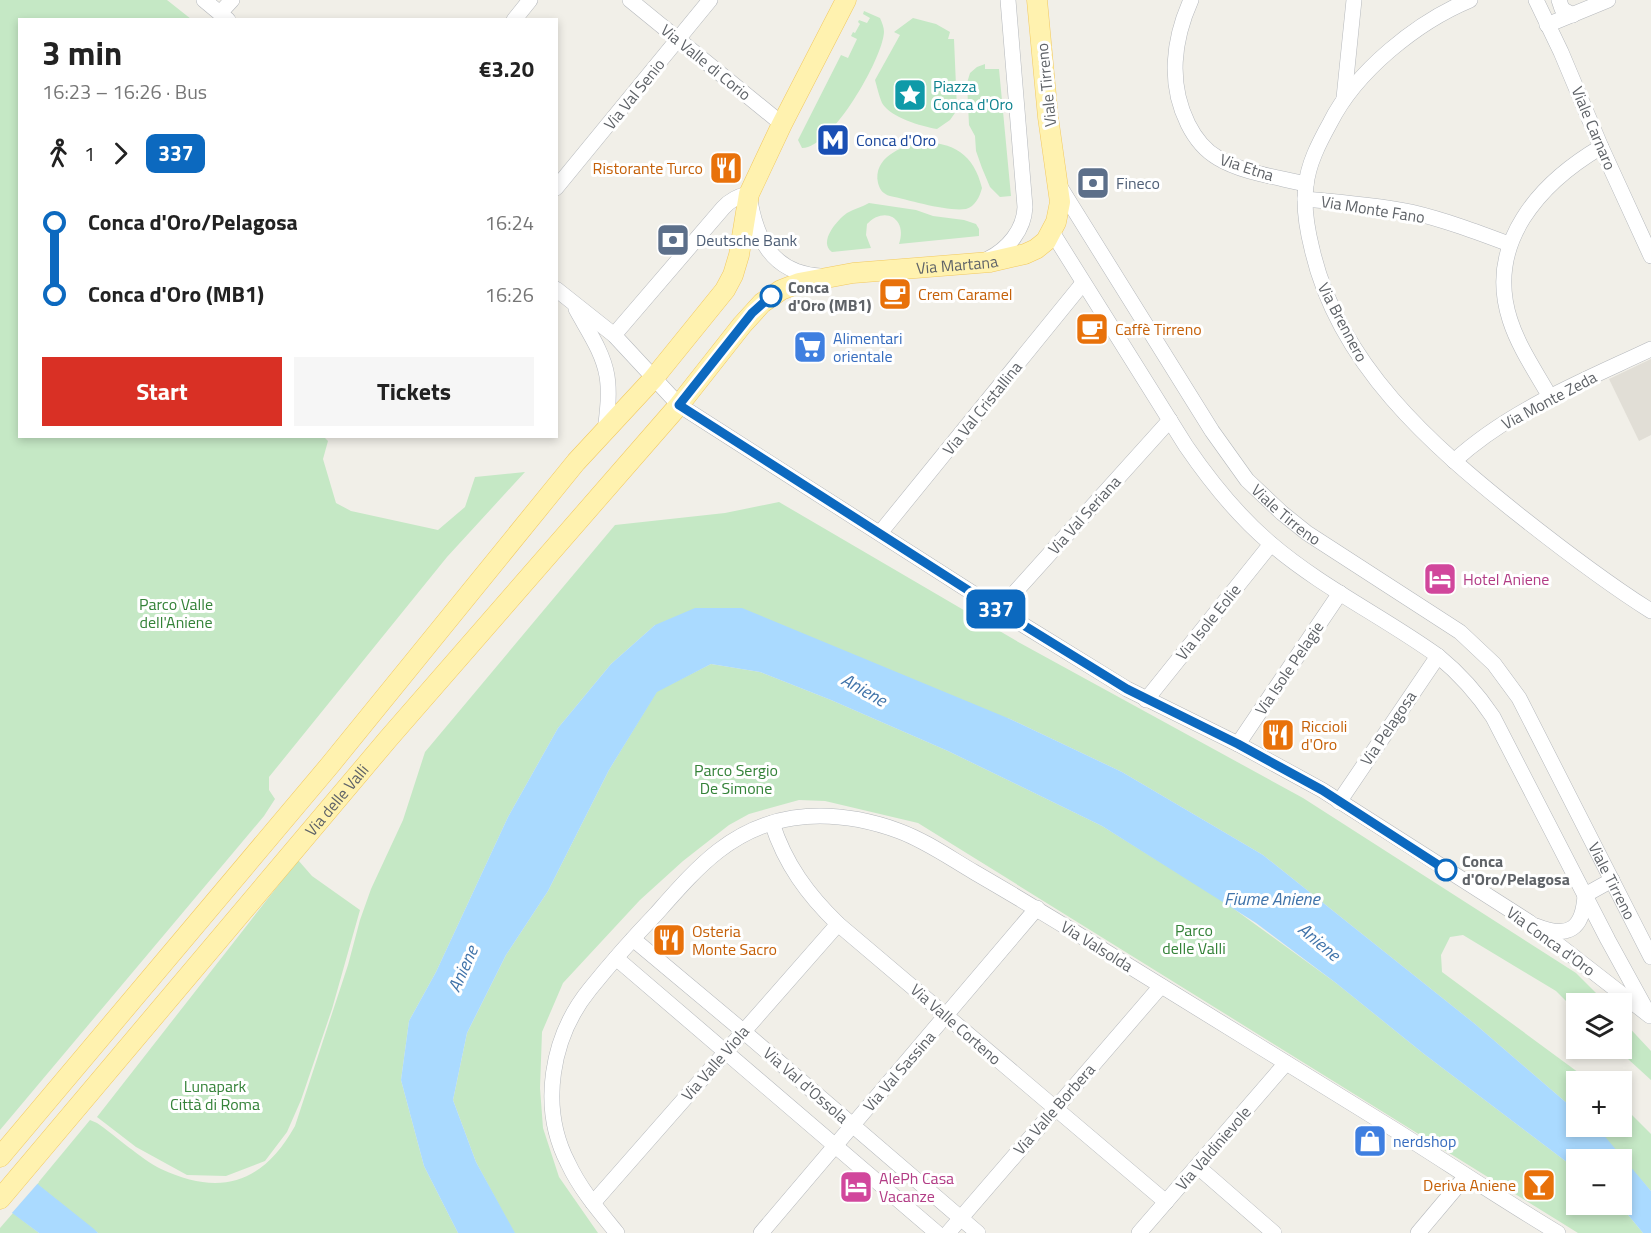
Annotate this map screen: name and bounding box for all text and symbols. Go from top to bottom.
street label: Via Valle di Corio [656,18,756,106]
text: 3 min [42,28,122,78]
street label: Viale Tirreno [1030,42,1062,128]
text: €3.20 [479,52,534,86]
street label: Via Val Senio [598,53,670,135]
place label: Piazza Conca d'Oro [933,74,1013,116]
text: 16:23 – 16:26 · Bus [42,76,207,107]
place icon: Piazza Conca d'Oro [892,77,928,113]
street label: Viale Carnaro [1566,82,1622,174]
metro station icon: Conca d'Oro [815,122,851,158]
place label: Conca d'Oro [856,128,936,152]
icon: walk [42,137,75,170]
icon: forward [104,137,137,170]
text: 337 [158,137,193,169]
text: 1 [84,138,95,169]
street label: Via Etna [1217,147,1277,187]
restaurant icon: Ristorante Turco [708,150,744,186]
place label: Ristorante Turco [593,156,703,180]
bank icon: Fineco [1075,165,1111,201]
place label: Fineco [1116,171,1160,195]
street label: Via Monte Fano [1319,189,1427,229]
text: Conca d'Oro/Pelagosa [88,205,298,239]
text: 16:24 [485,207,534,238]
bank icon: Deutsche Bank [655,222,691,258]
place label: Deutsche Bank [696,228,798,252]
street label: Via Martana [915,249,1000,280]
place label: Conca d'Oro (MB1) [788,275,871,317]
cafe icon: Crem Caramel [877,276,913,312]
text: Conca d'Oro (MB1) [88,277,264,311]
street label: Via Brennero [1312,278,1374,366]
text: 16:26 [485,279,534,310]
place label: Crem Caramel [918,282,1012,306]
marker: Conca d'Oro (MB1) [760,285,782,307]
cafe icon: Caffè Tirreno [1074,311,1110,347]
place label: Caffè Tirreno [1115,317,1202,341]
place label: Alimentari orientale [833,326,902,368]
supermarket icon: Alimentari orientale [792,329,828,365]
street label: Via Val Cristallina [937,356,1027,460]
button: Start [42,357,282,426]
button: Tickets [294,357,534,426]
street label: Via Monte Zeda [1497,365,1601,435]
street label: Via Val Seriana [1042,470,1126,560]
street label: Viale Tirreno [1246,478,1326,551]
hotel icon: Hotel Aniene [1422,561,1458,597]
place label: Hotel Aniene [1463,567,1549,591]
street label: Via Isole Eolie [1170,579,1246,665]
line badge: 337 [962,590,1030,628]
park label: Parco Valle dell'Aniene [139,592,213,634]
text: 337 [978,593,1014,625]
street label: Via Isole Pelagie [1249,616,1329,720]
water label: Aniene [837,666,893,714]
street label: Via Pelagosa [1354,686,1422,770]
place label: Riccioli d'Oro [1301,714,1347,756]
restaurant icon: Riccioli d'Oro [1260,717,1296,753]
park label: Parco Sergio De Simone [694,758,778,800]
street label: Via delle Valli [299,759,374,841]
street label: Viale Tirreno [1582,838,1642,924]
place label: Conca d'Oro/Pelagosa [1462,849,1570,891]
marker: Conca d'Oro/Pelagosa [1435,859,1457,881]
water label: Fiume Aniene [1224,885,1322,912]
street label: Via Conca d'Oro [1502,901,1600,981]
street label: Via Valsolda [1056,914,1138,978]
water label: Aniene [1292,916,1348,969]
park label: Parco delle Valli [1162,918,1226,960]
place label: Osteria Monte Sacro [692,919,777,961]
restaurant icon: Osteria Monte Sacro [651,922,687,958]
water label: Aniene [440,940,485,996]
street label: Via Valle Corteno [905,978,1007,1070]
map controls [1566,993,1632,1215]
button: layers [1566,993,1632,1059]
street label: Via Valle Viola [675,1020,755,1106]
street label: Via Val Sassina [857,1025,941,1117]
street label: Via Val d'Ossola [758,1041,854,1129]
street label: Via Valle Borbera [1008,1058,1100,1160]
button: + [1566,1071,1632,1137]
park label: Lunapark Città di Roma [170,1074,260,1116]
street label: Via Valdinievole [1170,1101,1256,1195]
shop icon: nerdshop [1352,1123,1388,1159]
place label: nerdshop [1393,1129,1456,1153]
button: − [1566,1149,1632,1215]
place label: AlePh Casa Vacanze [879,1166,954,1208]
bar icon: Deriva Aniene [1521,1167,1557,1203]
hotel icon: AlePh Casa Vacanze [838,1169,874,1205]
place label: Deriva Aniene [1423,1173,1516,1197]

